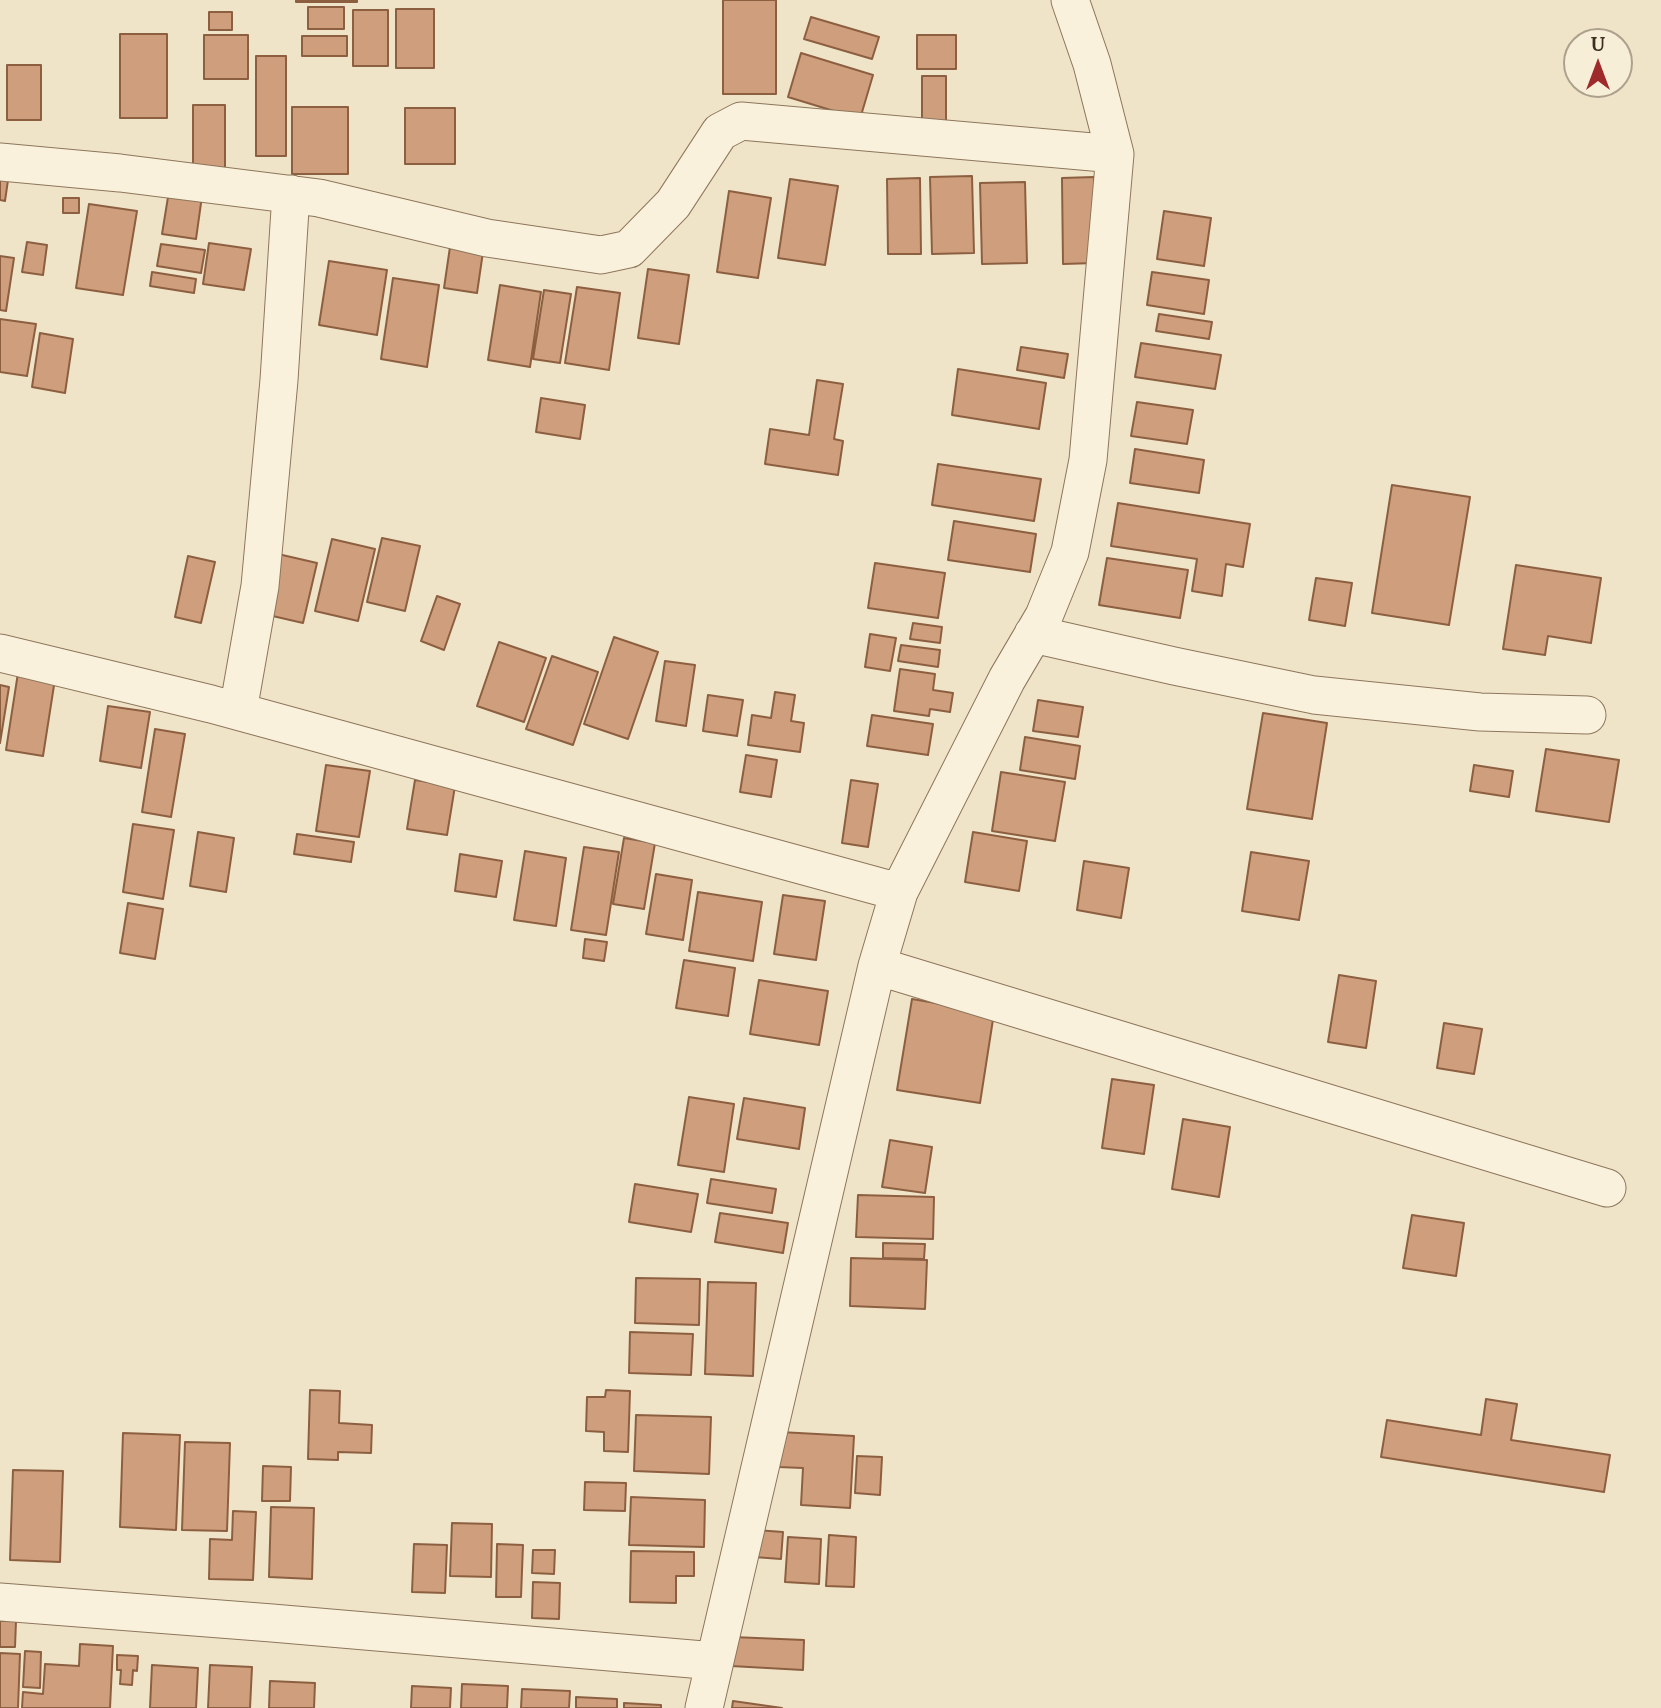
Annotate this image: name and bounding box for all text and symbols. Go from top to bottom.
north arrow [1563,28,1633,98]
text: U [1591,32,1605,56]

